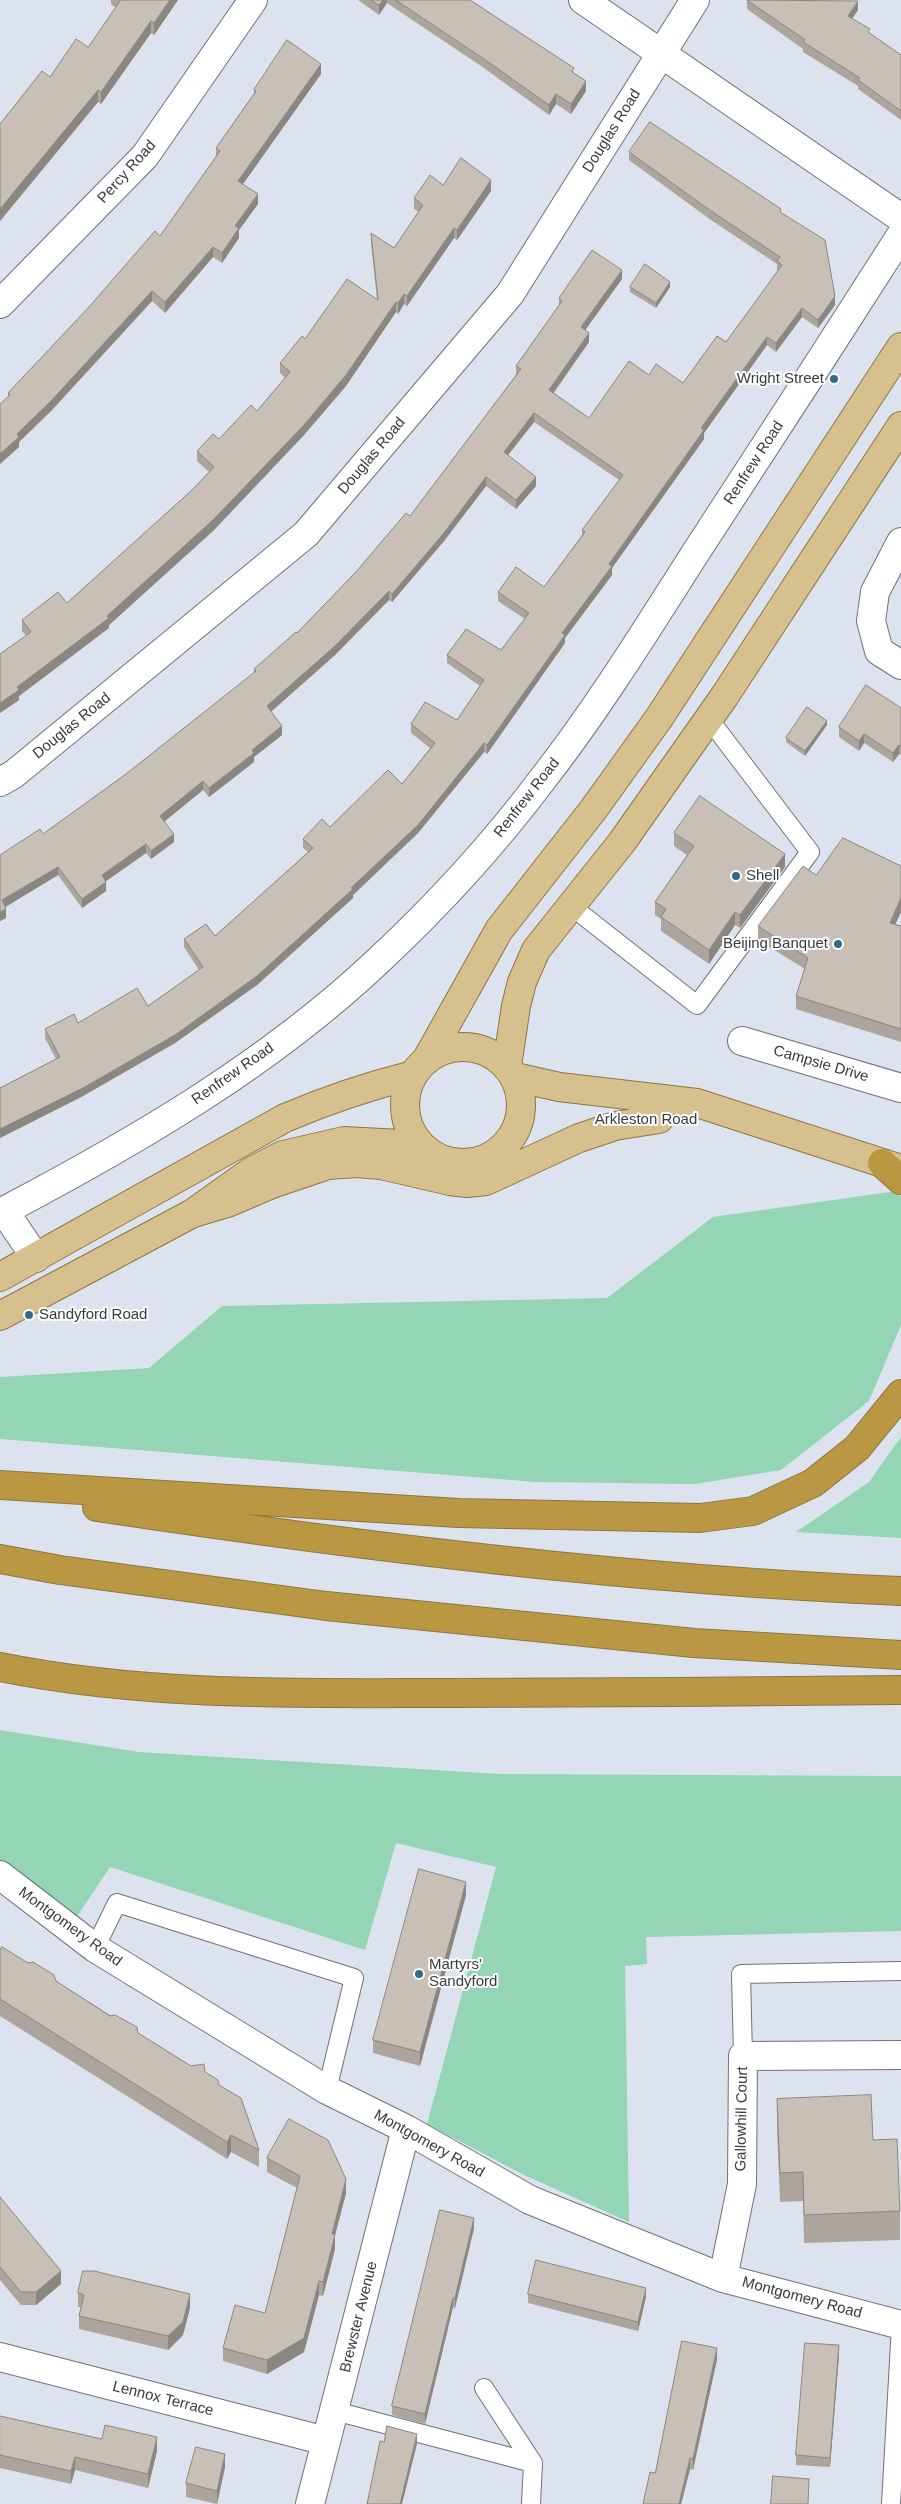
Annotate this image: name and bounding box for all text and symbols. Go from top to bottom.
street label: Douglas Road [579,86,645,176]
street label: Percy Road [94,137,160,207]
place label: Wright Street [737,370,824,388]
marker: Wright Street [828,373,840,385]
street label: Douglas Road [335,414,409,498]
street label: Renfrew Road [720,418,788,508]
street label: Douglas Road [29,689,115,763]
street label: Renfrew Road [490,755,564,841]
place label: Shell [746,867,779,885]
marker: Shell [730,870,742,882]
place label: Beijing Banquet [723,935,828,953]
marker: Beijing Banquet [832,938,844,950]
street label: Renfrew Road [189,1039,277,1109]
street label: Campsie Drive [771,1042,871,1086]
street label: Arkleston Road [595,1111,697,1129]
place label: Sandyford Road [39,1306,147,1324]
marker: Sandyford Road [23,1309,35,1321]
street label: Montgomery Road [15,1883,125,1971]
place label: Martyrs' Sandyford [429,1956,497,1991]
marker: Martyrs' Sandyford [413,1968,425,1980]
street label: Gallowhill Court [732,2066,752,2172]
street label: Montgomery Road [371,2106,487,2182]
street label: Brewster Avenue [336,2260,382,2374]
street label: Montgomery Road [740,2273,864,2323]
street label: Lennox Terrace [111,2378,215,2420]

